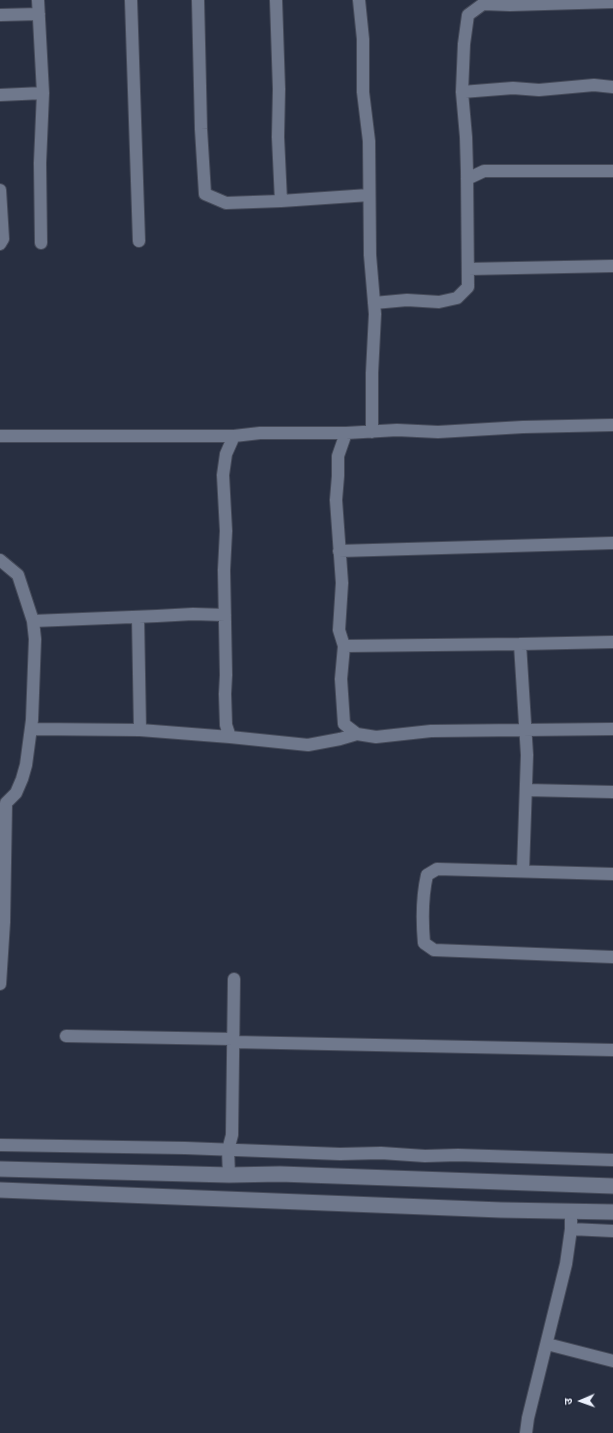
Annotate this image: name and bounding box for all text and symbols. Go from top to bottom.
north arrow [561,1381,601,1421]
text: उ [561,1398,576,1405]

